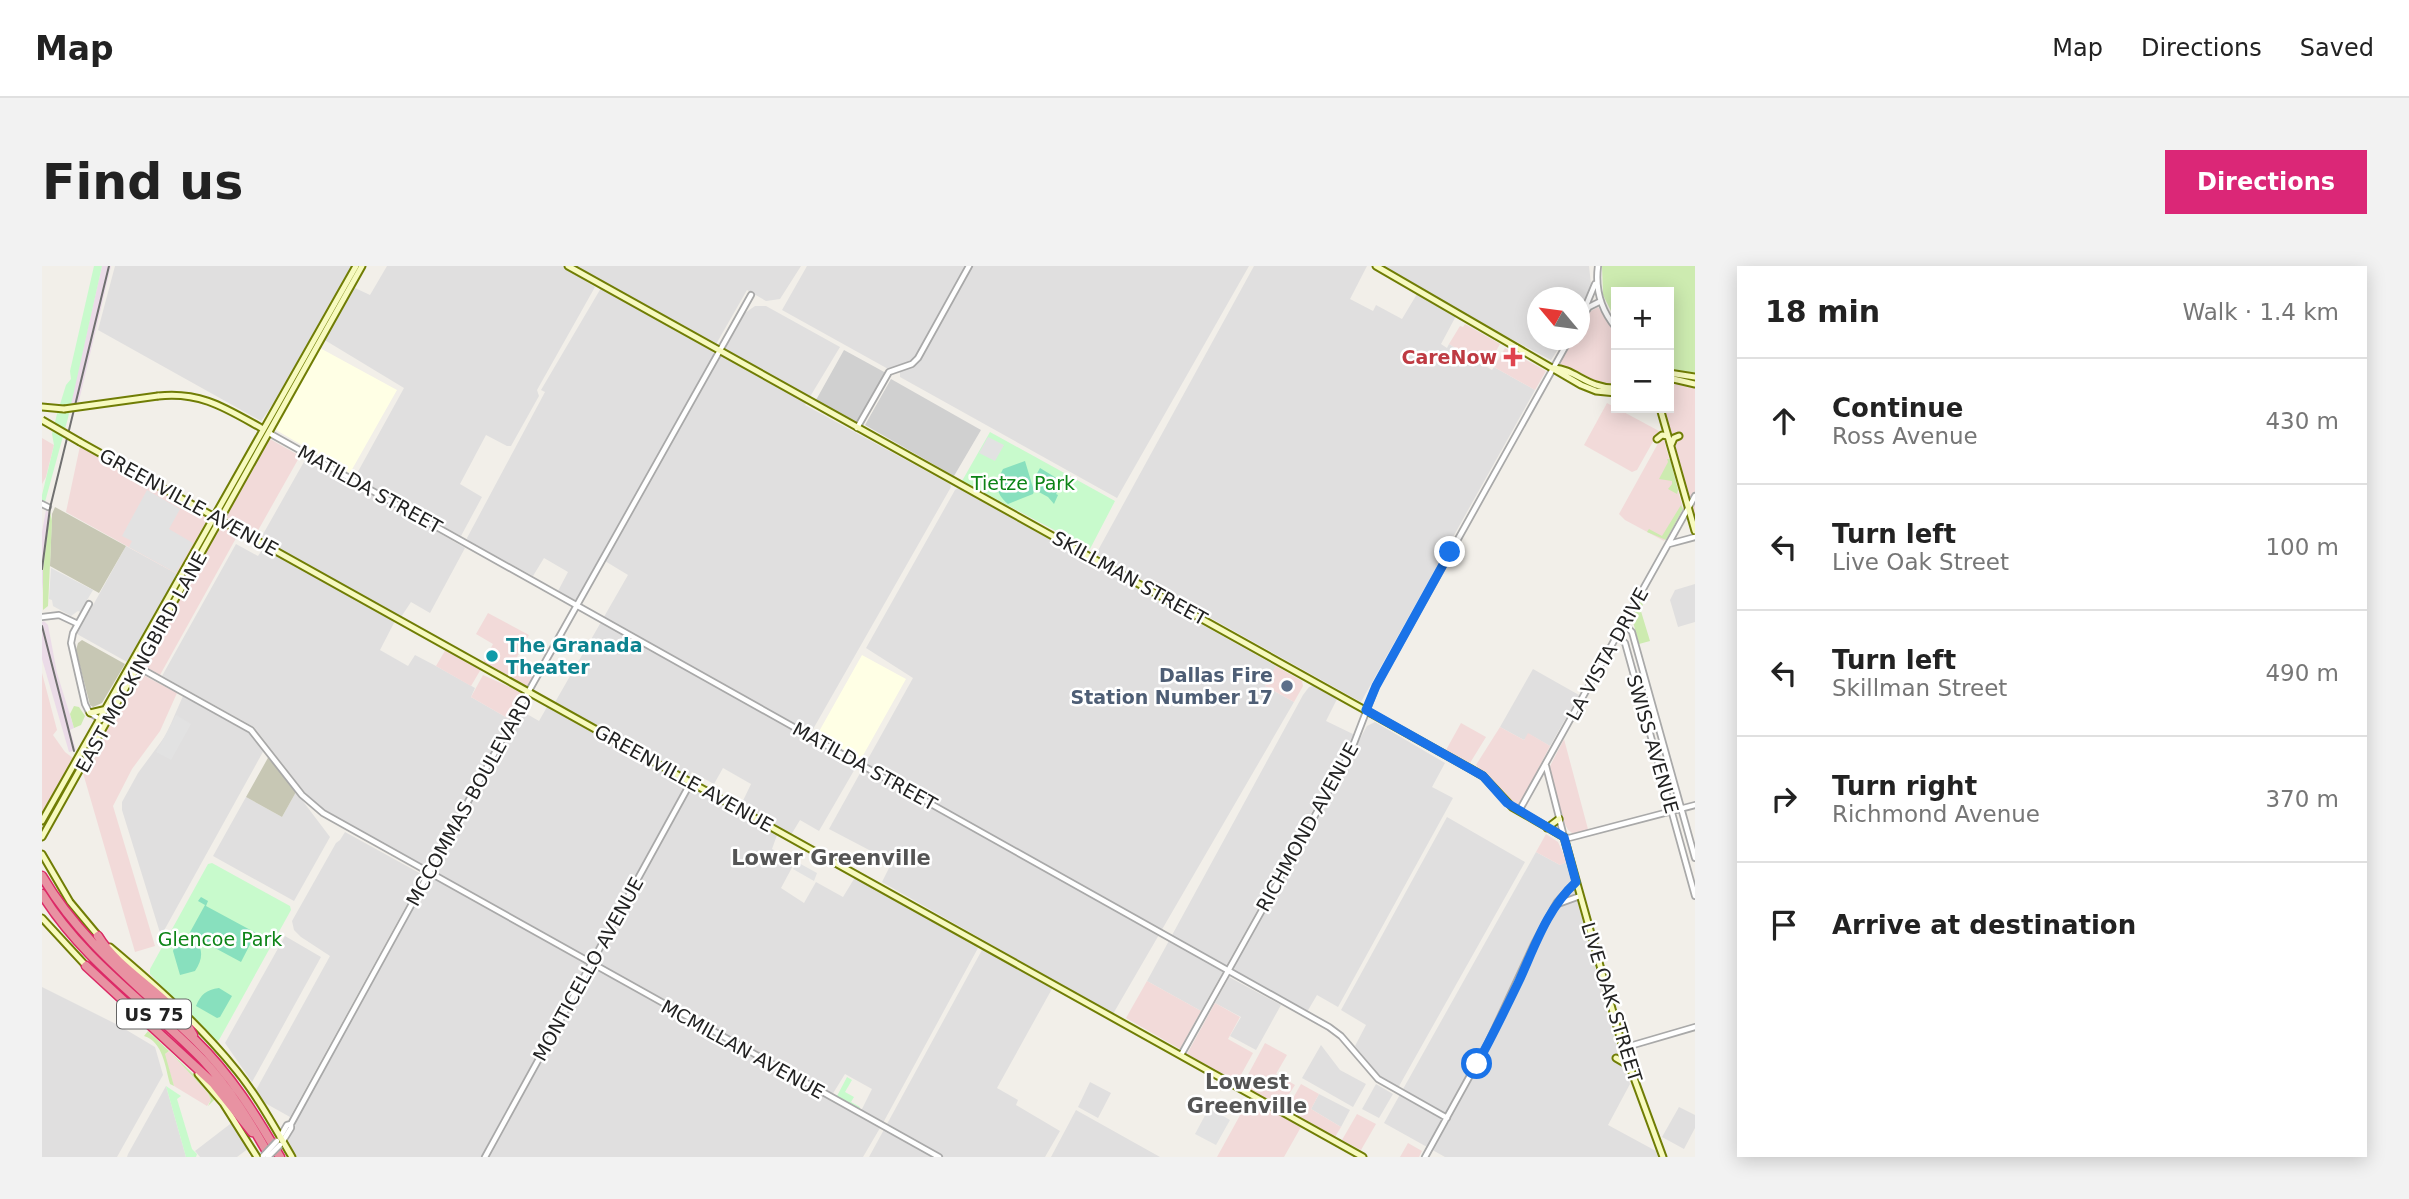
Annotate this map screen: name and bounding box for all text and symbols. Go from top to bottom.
text: Map [35,29,114,68]
text: Map [2052,34,2103,62]
text: Directions [2141,34,2262,62]
text: Saved [2300,34,2374,62]
button: Directions [2165,150,2367,214]
text: Find us [42,154,243,211]
north arrow [1527,287,1590,350]
map controls [1611,287,1674,413]
button: + [1611,287,1674,350]
text: 18 min [1765,294,1880,329]
text: Walk · 1.4 km [2182,299,2339,325]
place label: CareNow [1401,346,1497,368]
marker: CareNow [1503,347,1523,367]
button: − [1611,350,1674,413]
text: Continue [1832,393,1963,423]
icon: ahead [1765,402,1803,440]
text: 430 m [2265,408,2339,434]
text: Ross Avenue [1832,423,1978,449]
street label: MATILDA STREET [294,440,446,538]
street label: GREENVILLE AVENUE [96,444,282,560]
park label: Tietze Park [970,472,1075,494]
text: Turn left [1832,519,1956,549]
street label: SKILLMAN STREET [1049,526,1212,630]
icon: left [1765,528,1803,566]
text: 100 m [2265,534,2339,560]
route end [1434,536,1465,567]
street label: EAST MOCKINGBIRD LANE [71,548,211,776]
text: Live Oak Street [1832,549,2009,575]
street label: LA VISTA DRIVE [1561,584,1653,724]
place label: The Granada Theater [506,634,643,678]
text: Turn left [1832,645,1956,675]
marker: The Granada Theater [484,648,500,664]
icon: left [1765,654,1803,692]
text: 490 m [2265,660,2339,686]
place label: Dallas Fire Station Number 17 [1070,664,1273,708]
street label: SWISS AVENUE [1623,672,1683,816]
text: Skillman Street [1832,675,2007,701]
marker: Dallas Fire Station Number 17 [1279,678,1295,694]
street label: MCCOMMAS BOULEVARD [402,690,536,910]
street label: MATILDA STREET [789,717,941,815]
street label: GREENVILLE AVENUE [591,720,777,836]
street label: RICHMOND AVENUE [1251,739,1363,915]
text: Turn right [1832,771,1977,801]
icon: right [1765,780,1803,818]
text: 370 m [2265,786,2339,812]
text: Richmond Avenue [1832,801,2040,827]
district label: Lower Greenville [731,846,931,870]
street label: MONTICELLO AVENUE [528,873,648,1065]
icon: arrive [1765,906,1803,944]
text: Arrive at destination [1832,910,2136,940]
street label: LIVE OAK STREET [1577,919,1647,1085]
park label: Glencoe Park [158,928,282,950]
street label: MCMILLAN AVENUE [657,995,829,1103]
road number: US 75 [117,1000,191,1028]
route start [1461,1048,1492,1079]
district label: Lowest Greenville [1187,1070,1307,1118]

